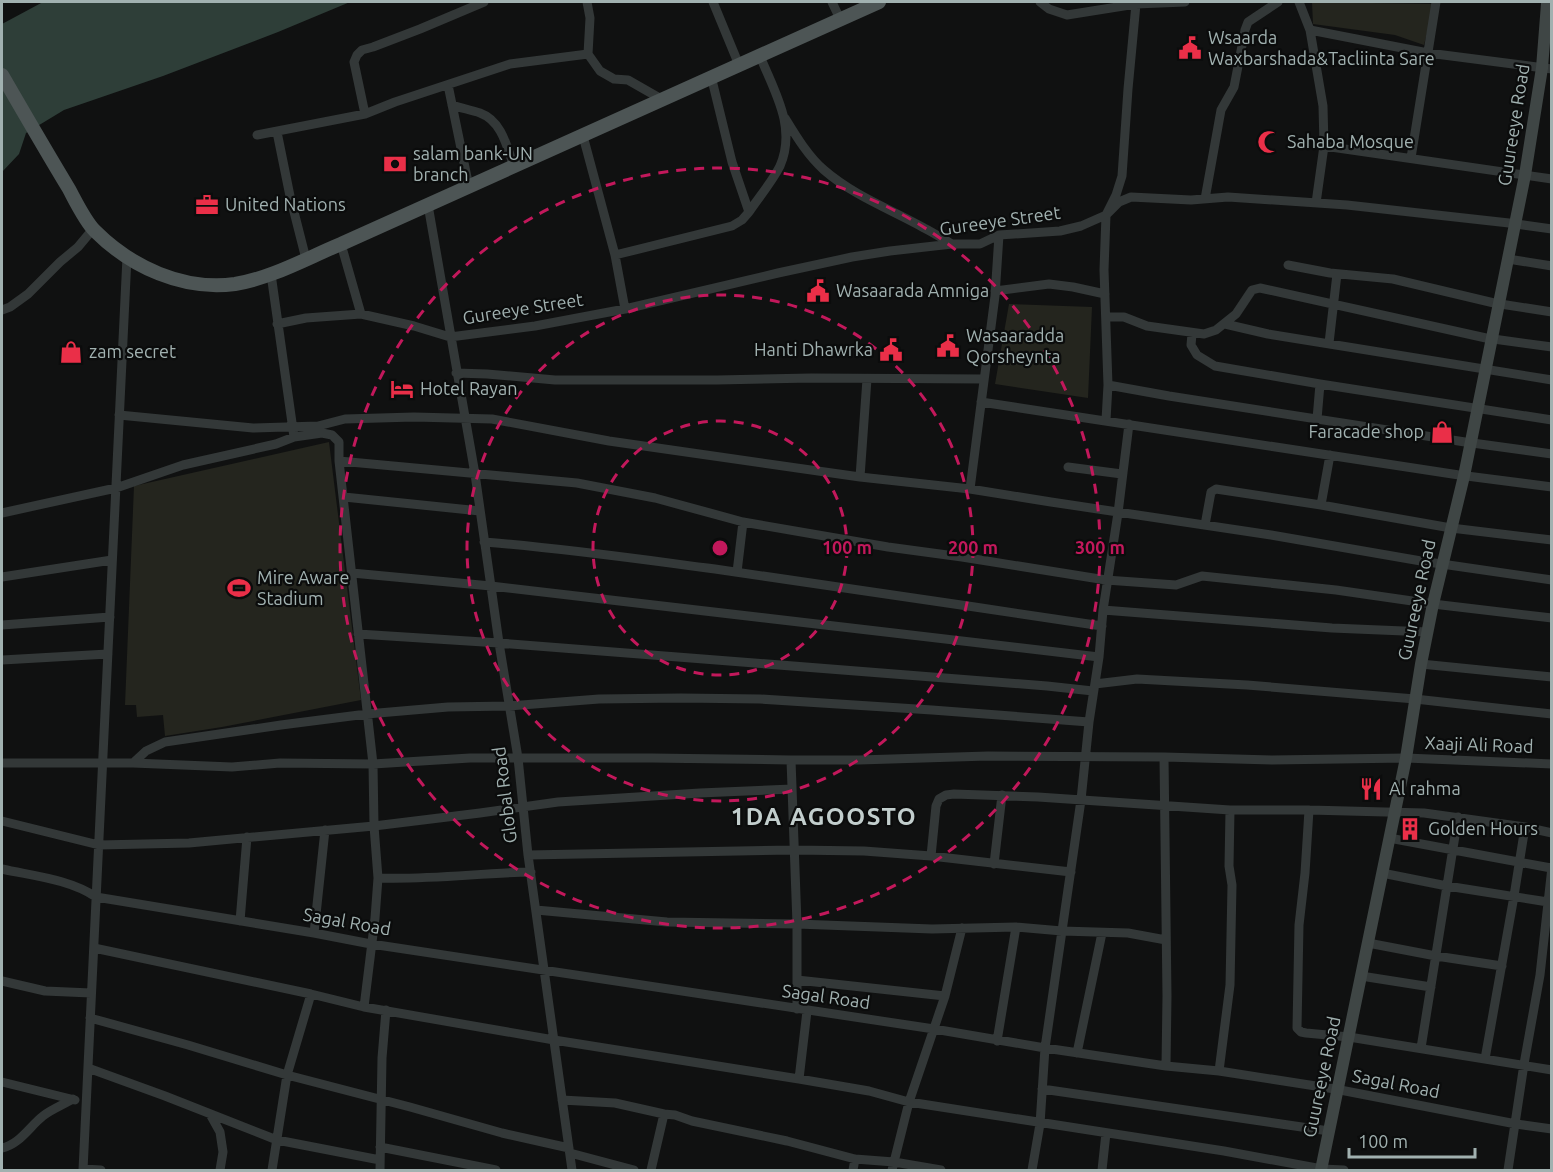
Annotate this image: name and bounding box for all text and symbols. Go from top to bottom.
place label: Wsaarda Waxbarshada&Tacliinta Sare [1208,27,1435,68]
public building icon: Wsaarda Waxbarshada&Tacliinta Sare [1177,35,1203,61]
street label: Guureeye Road [1493,62,1533,187]
mosque icon: Sahaba Mosque [1256,129,1282,155]
place label: Sahaba Mosque [1287,131,1414,151]
place label: salam bank-UN branch [413,143,533,184]
bank icon: salam bank-UN branch [382,151,408,177]
office icon: United Nations [194,192,220,218]
place label: United Nations [225,194,346,214]
street label: Gureeye Street [938,202,1062,238]
public building icon: Wasaarada Amniga [805,278,831,304]
place label: Wasaarada Amniga [836,280,989,300]
street label: Gureeye Street [461,289,585,327]
place label: Wasaaradda Qorsheynta [966,325,1064,367]
public building icon: Wasaaradda Qorsheynta [935,333,961,359]
public building icon: Hanti Dhawrka [878,337,904,363]
shop icon: zam secret [58,339,84,365]
place label: Hanti Dhawrka [754,339,873,359]
place label: zam secret [89,341,176,361]
hotel icon: Hotel Rayan [389,376,415,402]
place label: Hotel Rayan [420,378,518,398]
shop icon: Faracade shop [1429,419,1455,445]
place label: Faracade shop [1309,421,1424,441]
text: 100 m [822,537,872,557]
text: 200 m [948,537,998,557]
text: 300 m [1075,537,1125,557]
street label: Guureeye Road [1393,537,1439,662]
centre of rings [710,538,730,558]
place label: Mire Aware Stadium [257,567,349,608]
sports icon: Mire Aware Stadium [226,575,252,601]
street label: Xaaji Ali Road [1424,732,1534,756]
street label: Global Road [488,746,520,845]
restaurant icon: Al rahma [1358,776,1384,802]
place label: Al rahma [1389,778,1461,798]
district label: 1DA AGOOSTO [731,803,917,830]
building icon: Golden Hours [1397,816,1423,842]
place label: Golden Hours [1428,818,1538,838]
street label: Sagal Road [302,903,393,939]
street label: Sagal Road [781,980,871,1012]
street label: Guureeye Road [1298,1014,1344,1139]
street label: Sagal Road [1351,1065,1442,1101]
scale bar [1349,1121,1475,1159]
text: 100 m [1358,1131,1408,1151]

